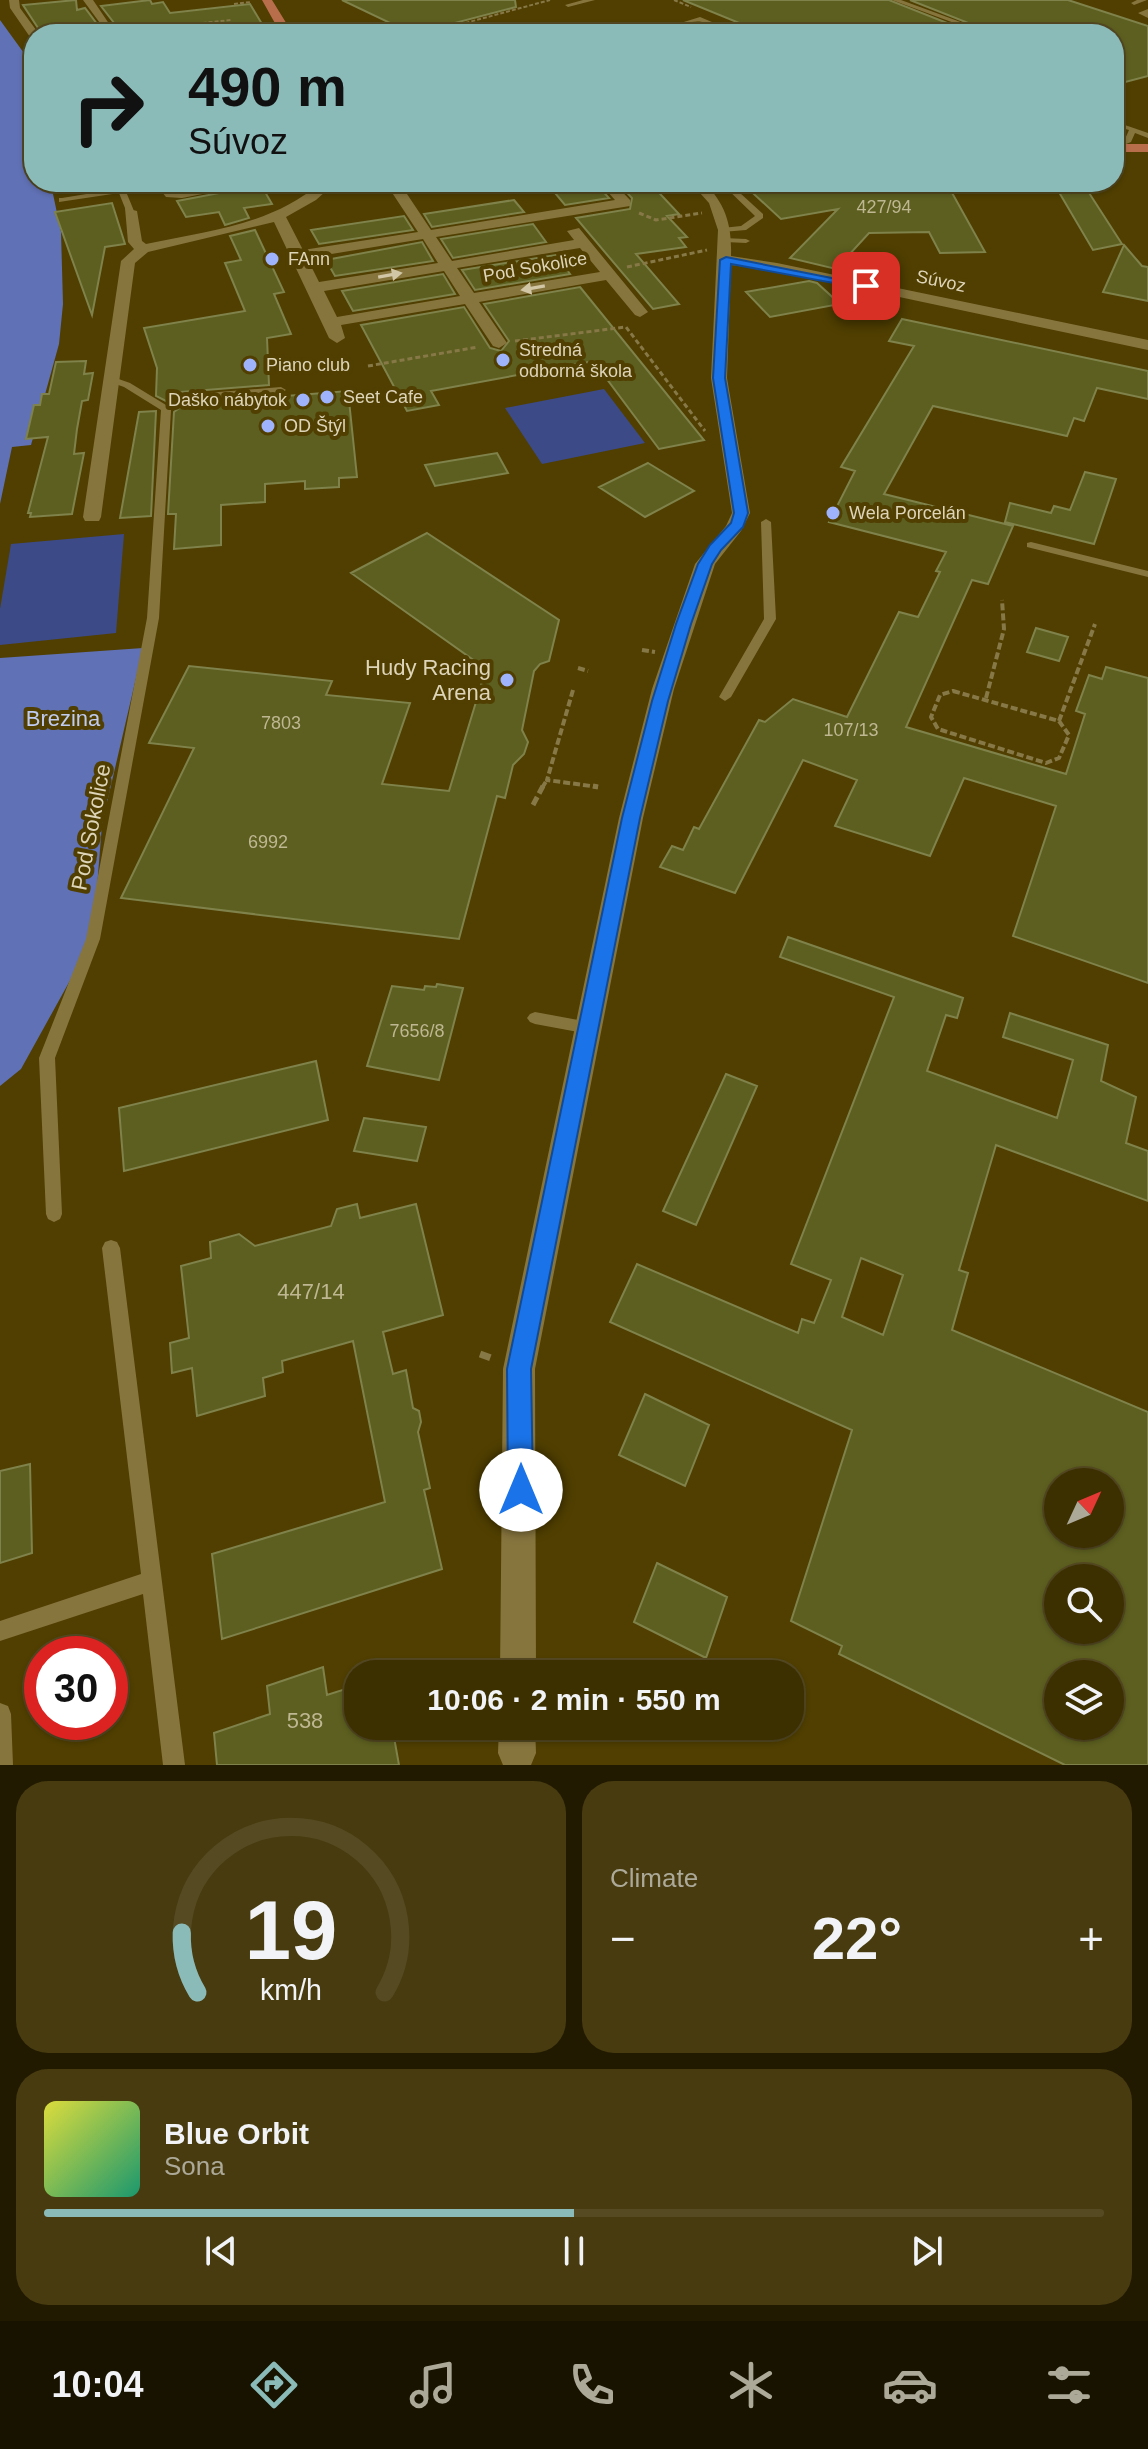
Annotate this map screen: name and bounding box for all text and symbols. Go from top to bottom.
text: 490 m [188,55,347,118]
icon: right [56,56,160,160]
text: Súvoz [188,121,288,162]
house number: 427/94 [856,197,912,217]
street label: Pod Sokolice [482,248,588,286]
place label: FAnn [288,249,330,269]
marker: FAnn [263,250,281,268]
pin [832,252,900,320]
icon: arrive [844,264,888,308]
street label: Súvoz [914,266,968,296]
one-way arrow [378,268,403,280]
one-way arrow [520,282,545,295]
place label: Stredná odborná škola [519,340,633,381]
marker: Stredná odborná škola [494,351,512,369]
place label: Piano club [266,355,350,375]
marker: Piano club [241,356,259,374]
place label: Seet Cafe [343,387,423,407]
marker: Seet Cafe [318,388,336,406]
place label: Daško nábytok [168,390,288,410]
marker: Daško nábytok [294,391,312,409]
place label: OD Štýl [284,415,346,436]
marker: OD Štýl [259,417,277,435]
place label: Wela Porcelán [849,503,966,523]
marker: Wela Porcelán [824,504,842,522]
place label: Hudy Racing Arena [365,655,492,705]
marker: Hudy Racing Arena [498,671,516,689]
park label: Brezina [26,706,101,731]
house number: 7803 [261,713,301,733]
house number: 107/13 [823,720,879,740]
street label: Pod Sokolice [66,762,116,892]
house number: 6992 [248,832,288,852]
house number: 7656/8 [389,1021,445,1041]
house number: 447/14 [277,1279,345,1304]
position arrow [479,1448,563,1532]
north arrow [1044,1468,1124,1548]
map controls [1044,1468,1124,1740]
button: search [1044,1564,1124,1644]
speed limit sign: 30 [24,1636,128,1740]
button: layers [1044,1660,1124,1740]
text: 10:06 · 2 min · 550 m [427,1683,721,1716]
house number: 538 [287,1708,323,1733]
text: Climate [610,1863,698,1893]
text: 19 [245,1884,337,1977]
text: 22° [812,1905,902,1972]
text: − [610,1914,636,1963]
text: + [1078,1914,1104,1963]
text: km/h [260,1974,322,2006]
text: Blue Orbit [164,2117,309,2150]
text: Sona [164,2151,225,2181]
icon: previous [199,2229,243,2273]
icon: pause [552,2229,596,2273]
icon: next [905,2229,949,2273]
icon: directions [246,2357,302,2413]
icon: music [405,2357,461,2413]
icon: phone [564,2357,620,2413]
icon: climate [723,2357,779,2413]
icon: car [882,2357,938,2413]
icon: filters [1041,2357,1097,2413]
text: 10:04 [51,2364,144,2405]

